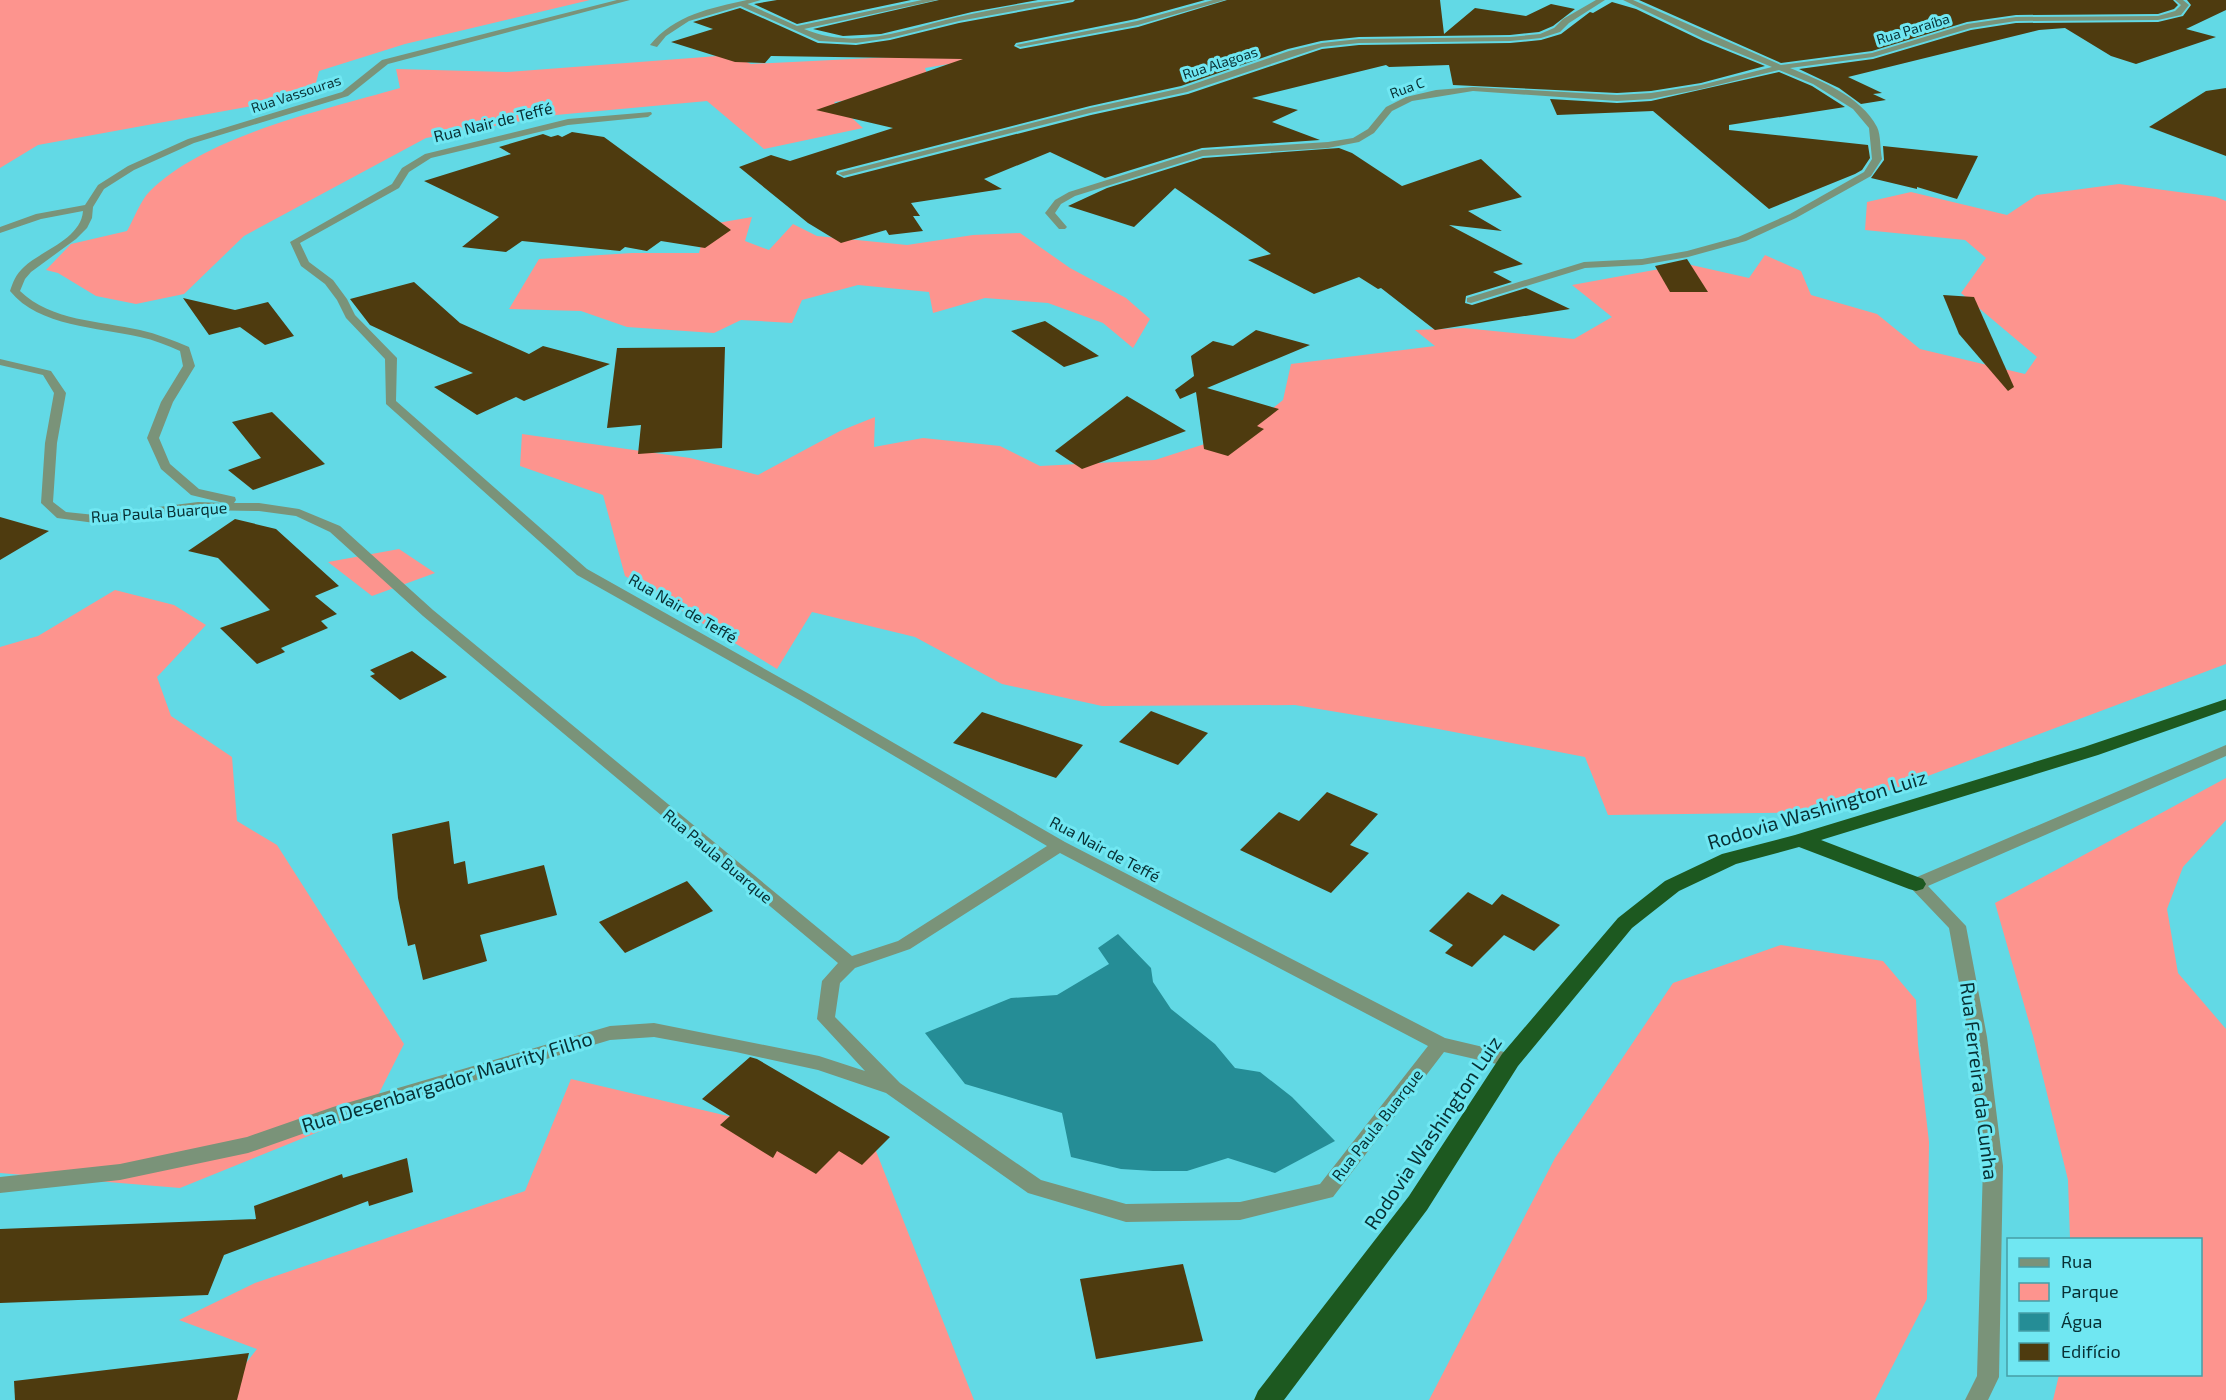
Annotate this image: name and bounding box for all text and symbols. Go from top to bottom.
street label: Rua Paraíba [1874,9,1952,48]
street label: Rua Alagoas [1180,42,1260,83]
street label: Rua Vassouras [249,71,343,116]
street label: Rua C [1387,73,1426,102]
street label: Rua Nair de Teffé [431,98,554,145]
street label: Rua Paula Buarque [90,497,228,526]
street label: Rua Nair de Teffé [626,569,741,646]
street label: Rodovia Washington Luiz [1704,764,1929,854]
street label: Rua Paula Buarque [660,804,777,907]
street label: Rua Nair de Teffé [1047,812,1164,886]
street label: Rua Ferreira da Cunha [1956,981,2004,1181]
street label: Rua Desenbargador Maurity Filho [298,1025,595,1137]
street label: Rodovia Washington Luiz [1358,1031,1506,1234]
street label: Rua Paula Buarque [1327,1065,1426,1184]
legend [2007,1238,2202,1376]
text: Rua [2061,1250,2092,1272]
text: Parque [2061,1280,2119,1302]
text: Água [2061,1310,2102,1332]
text: Edifício [2061,1340,2121,1362]

